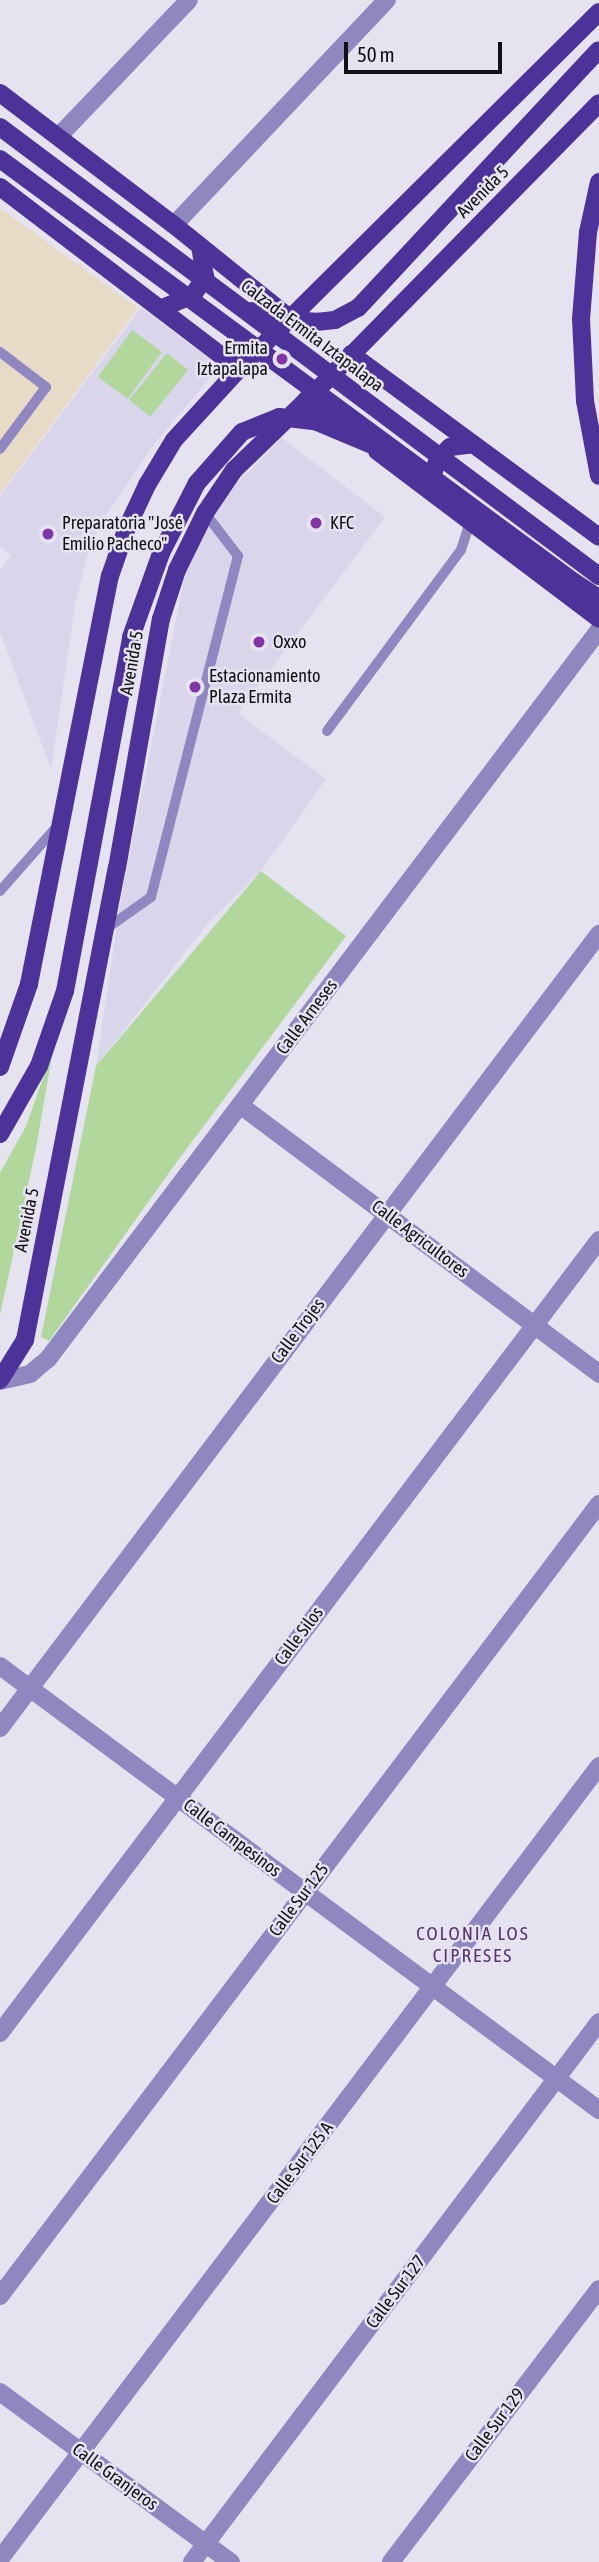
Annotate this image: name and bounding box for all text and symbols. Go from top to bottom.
scale bar [347,28,504,72]
text: 50 m [357,42,395,66]
street label: Avenida 5 [452,161,514,223]
street label: Calzada Ermita Iztapalapa [236,275,388,397]
place label: Ermita Iztapalapa [196,338,268,380]
marker: Ermita Iztapalapa [274,351,290,367]
place label: KFC [330,512,354,534]
place label: Preparatoria "José Emilio Pacheco" [62,513,183,556]
marker: KFC [308,515,324,531]
marker: Preparatoria "José Emilio Pacheco" [40,526,56,542]
street label: Avenida 5 [116,629,148,697]
place label: Oxxo [273,631,306,653]
marker: Oxxo [251,634,267,650]
place label: Estacionamiento Plaza Ermita [209,666,320,708]
marker: Estacionamiento Plaza Ermita [187,679,203,695]
street label: Calle Arneses [272,975,342,1059]
street label: Avenida 5 [10,1186,44,1254]
street label: Calle Agricultores [367,1195,473,1283]
street label: Calle Trojes [267,1294,329,1368]
street label: Calle Silos [270,1603,328,1669]
street label: Calle Campesinos [179,1794,285,1882]
street label: Calle Sur 125 [265,1859,333,1941]
district label: COLONIA LOS CIPRESES [418,1923,528,1967]
street label: Calle Sur 125 A [262,2118,338,2208]
street label: Calle Sur 127 [362,2251,430,2333]
street label: Calle Sur 129 [461,2384,529,2466]
street label: Calle Granjeros [68,2439,162,2515]

